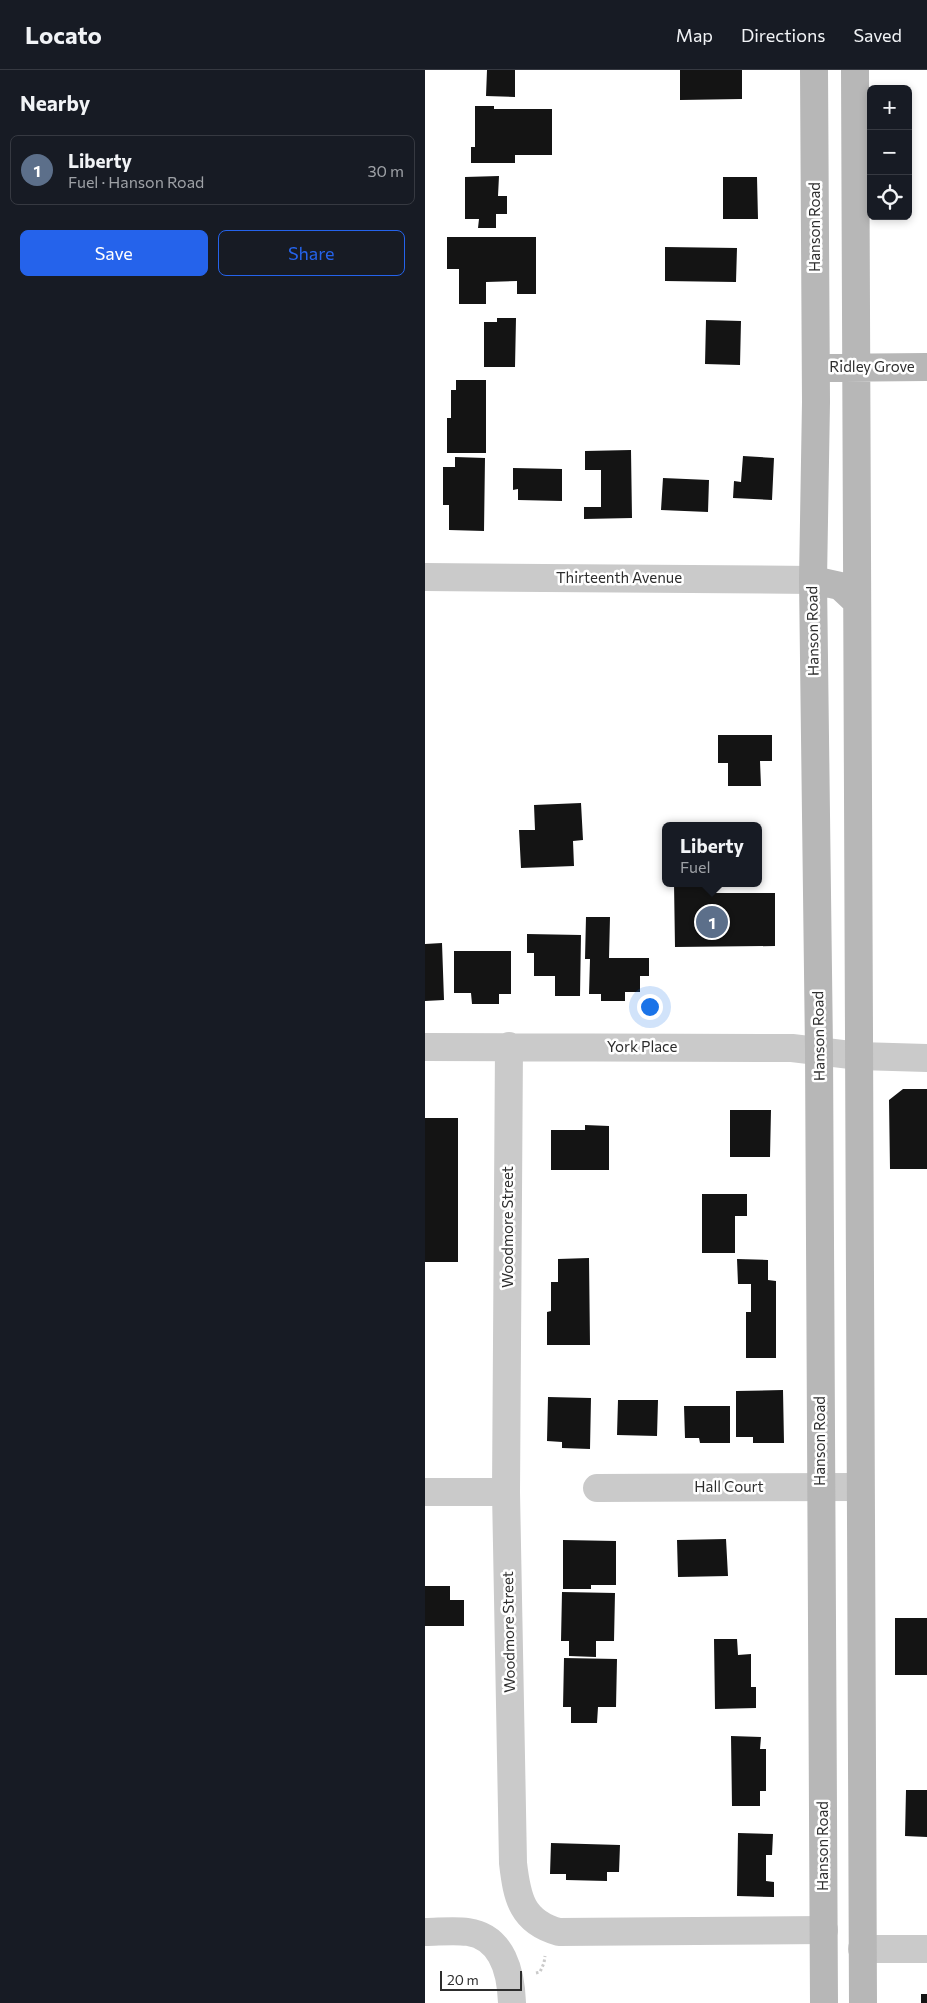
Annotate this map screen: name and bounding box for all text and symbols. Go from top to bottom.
text: Locato [25,20,102,49]
text: Map [676,24,713,46]
text: Directions [741,24,825,46]
text: Saved [853,24,902,46]
map controls [867,85,912,220]
button: + [867,85,912,130]
text: Nearby [20,90,90,115]
button: − [867,130,912,175]
text: Liberty [68,149,132,172]
text: 1 [33,161,41,180]
text: 30 m [367,161,404,180]
text: Fuel · Hanson Road [68,172,204,191]
button: locate [867,175,912,220]
street label: Hanson Road [805,182,823,272]
button: Save [20,230,208,276]
button: Share [218,230,405,276]
street label: Ridley Grove [829,357,915,375]
street label: Thirteenth Avenue [556,568,682,586]
street label: Hanson Road [802,586,822,676]
popup [662,822,762,887]
text: Liberty [680,834,744,857]
text: Fuel [680,857,710,876]
pin: 1 [696,903,728,941]
street label: Hanson Road [808,991,828,1081]
your location [637,994,663,1020]
street label: York Place [607,1037,677,1055]
street label: Woodmore Street [498,1166,516,1288]
street label: Hanson Road [810,1396,828,1486]
street label: Hall Court [694,1477,764,1495]
street label: Woodmore Street [498,1571,518,1693]
street label: Hanson Road [813,1801,831,1891]
scale bar [440,1968,523,1991]
text: 20 m [447,1971,479,1988]

